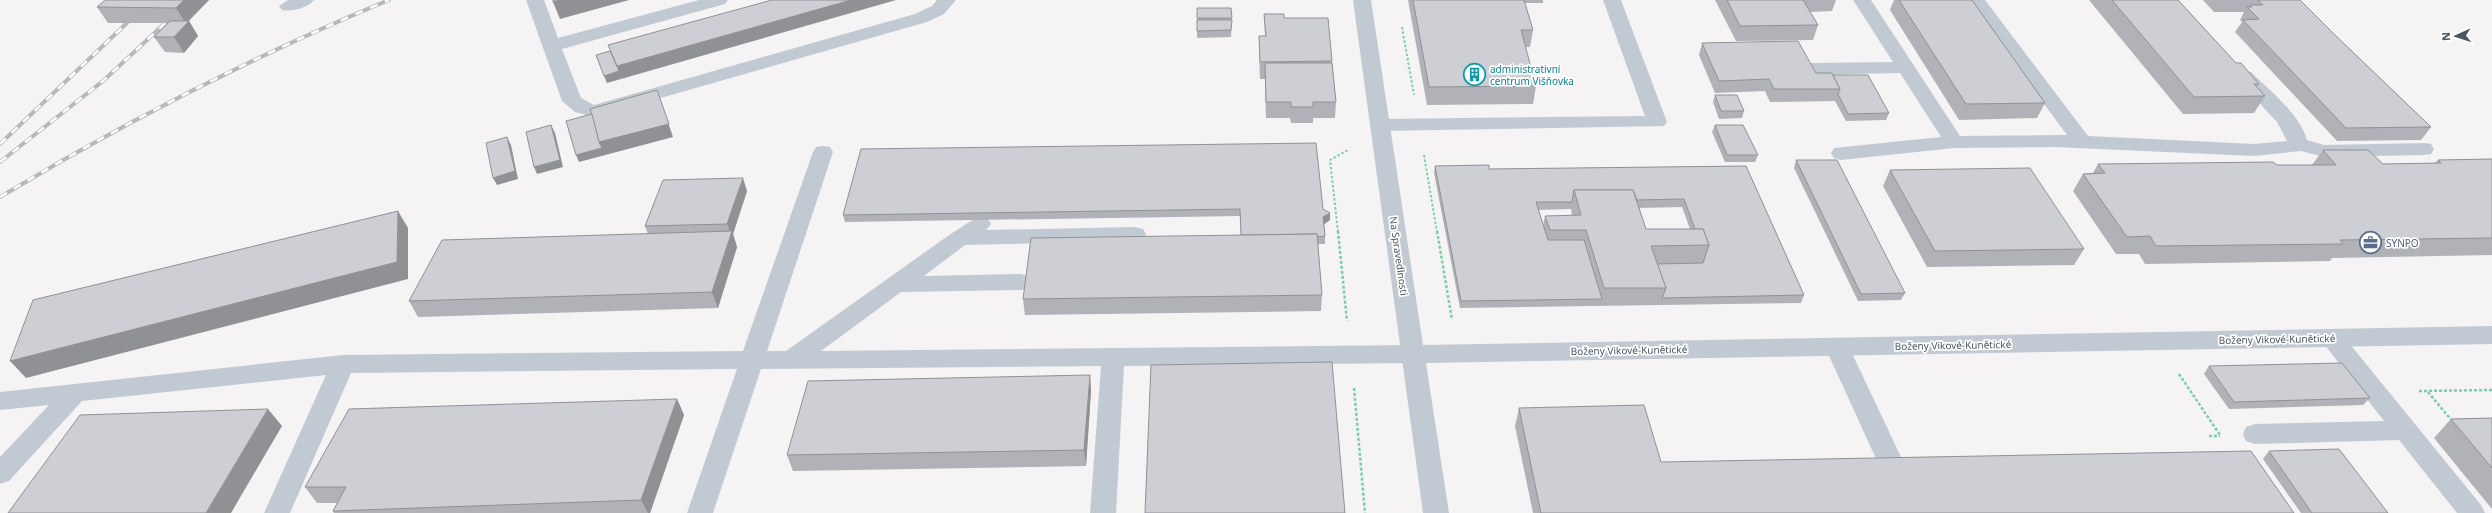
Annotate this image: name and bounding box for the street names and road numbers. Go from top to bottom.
street label: Na Spravedlnosti [1387,216,1411,296]
street label: Boženy Vikové-Kunětické [2219,331,2336,347]
street label: Boženy Vikové-Kunětické [1895,337,2012,353]
street label: Boženy Vikové-Kunětické [1571,342,1688,358]

